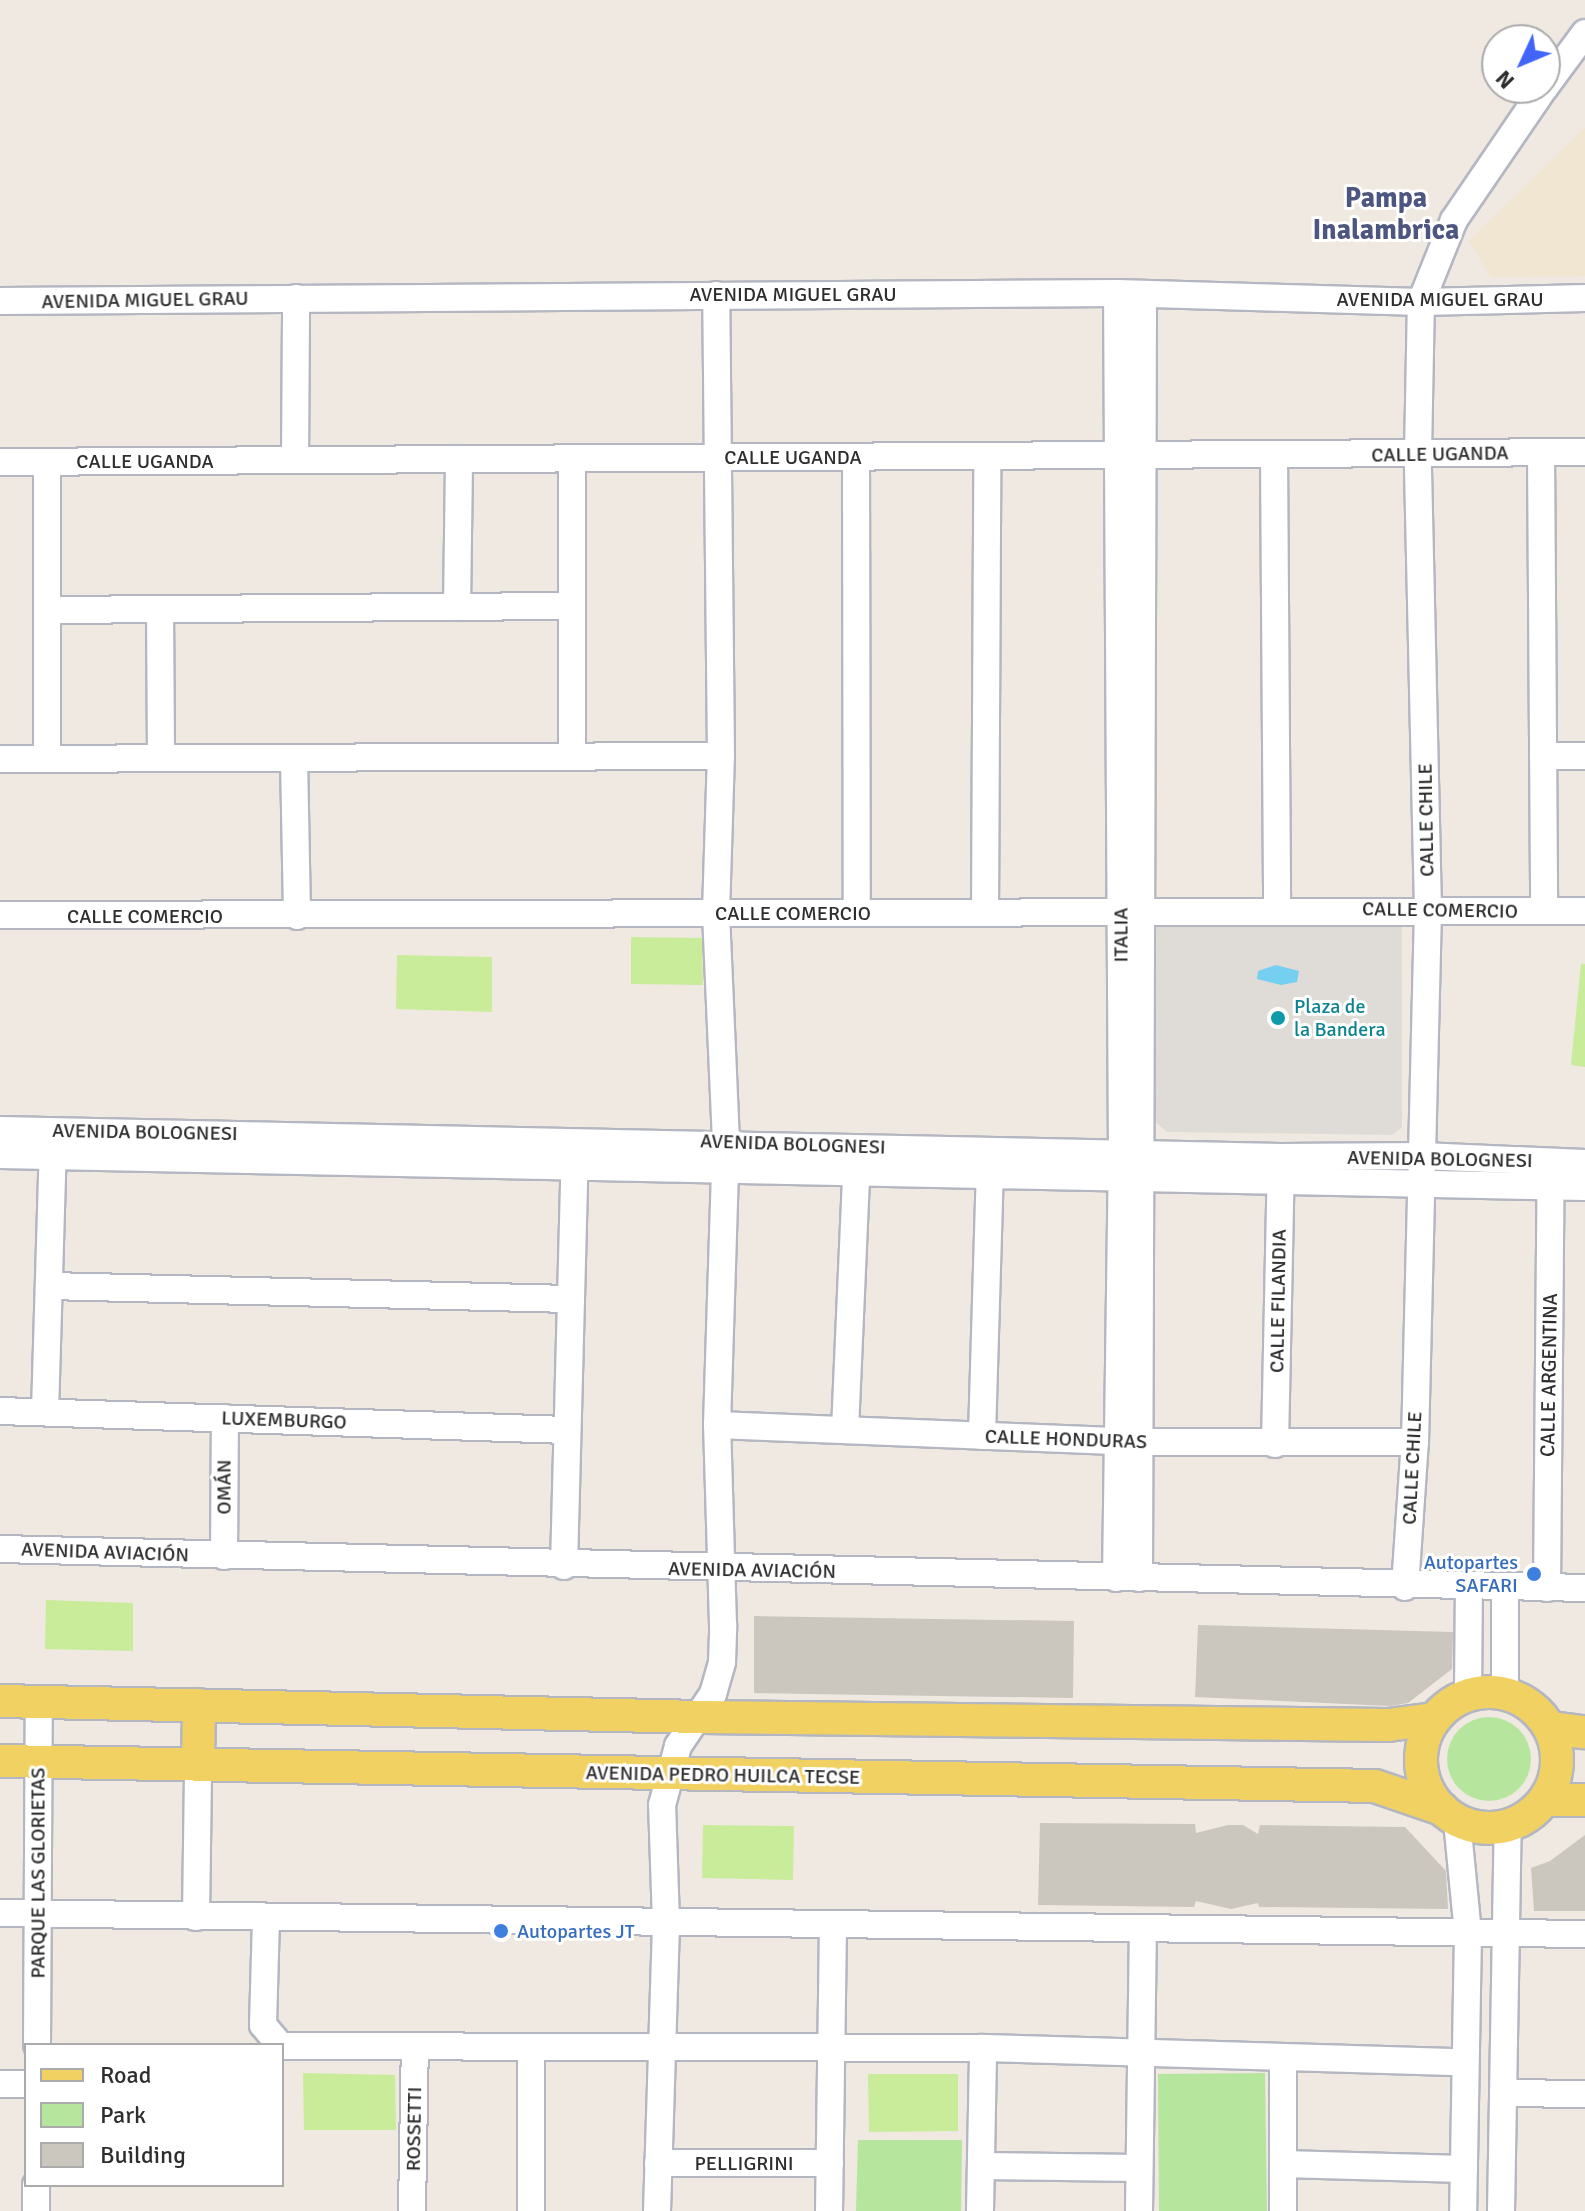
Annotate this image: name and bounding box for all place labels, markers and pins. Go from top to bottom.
place label: Plaza de la Bandera [1294,994,1386,1041]
marker: Plaza de la Bandera [1269,1009,1287,1027]
place label: Autopartes SAFARI [1424,1550,1518,1597]
marker: Autopartes SAFARI [1525,1565,1543,1583]
place label: Autopartes JT [517,1919,634,1943]
marker: Autopartes JT [492,1922,510,1940]

